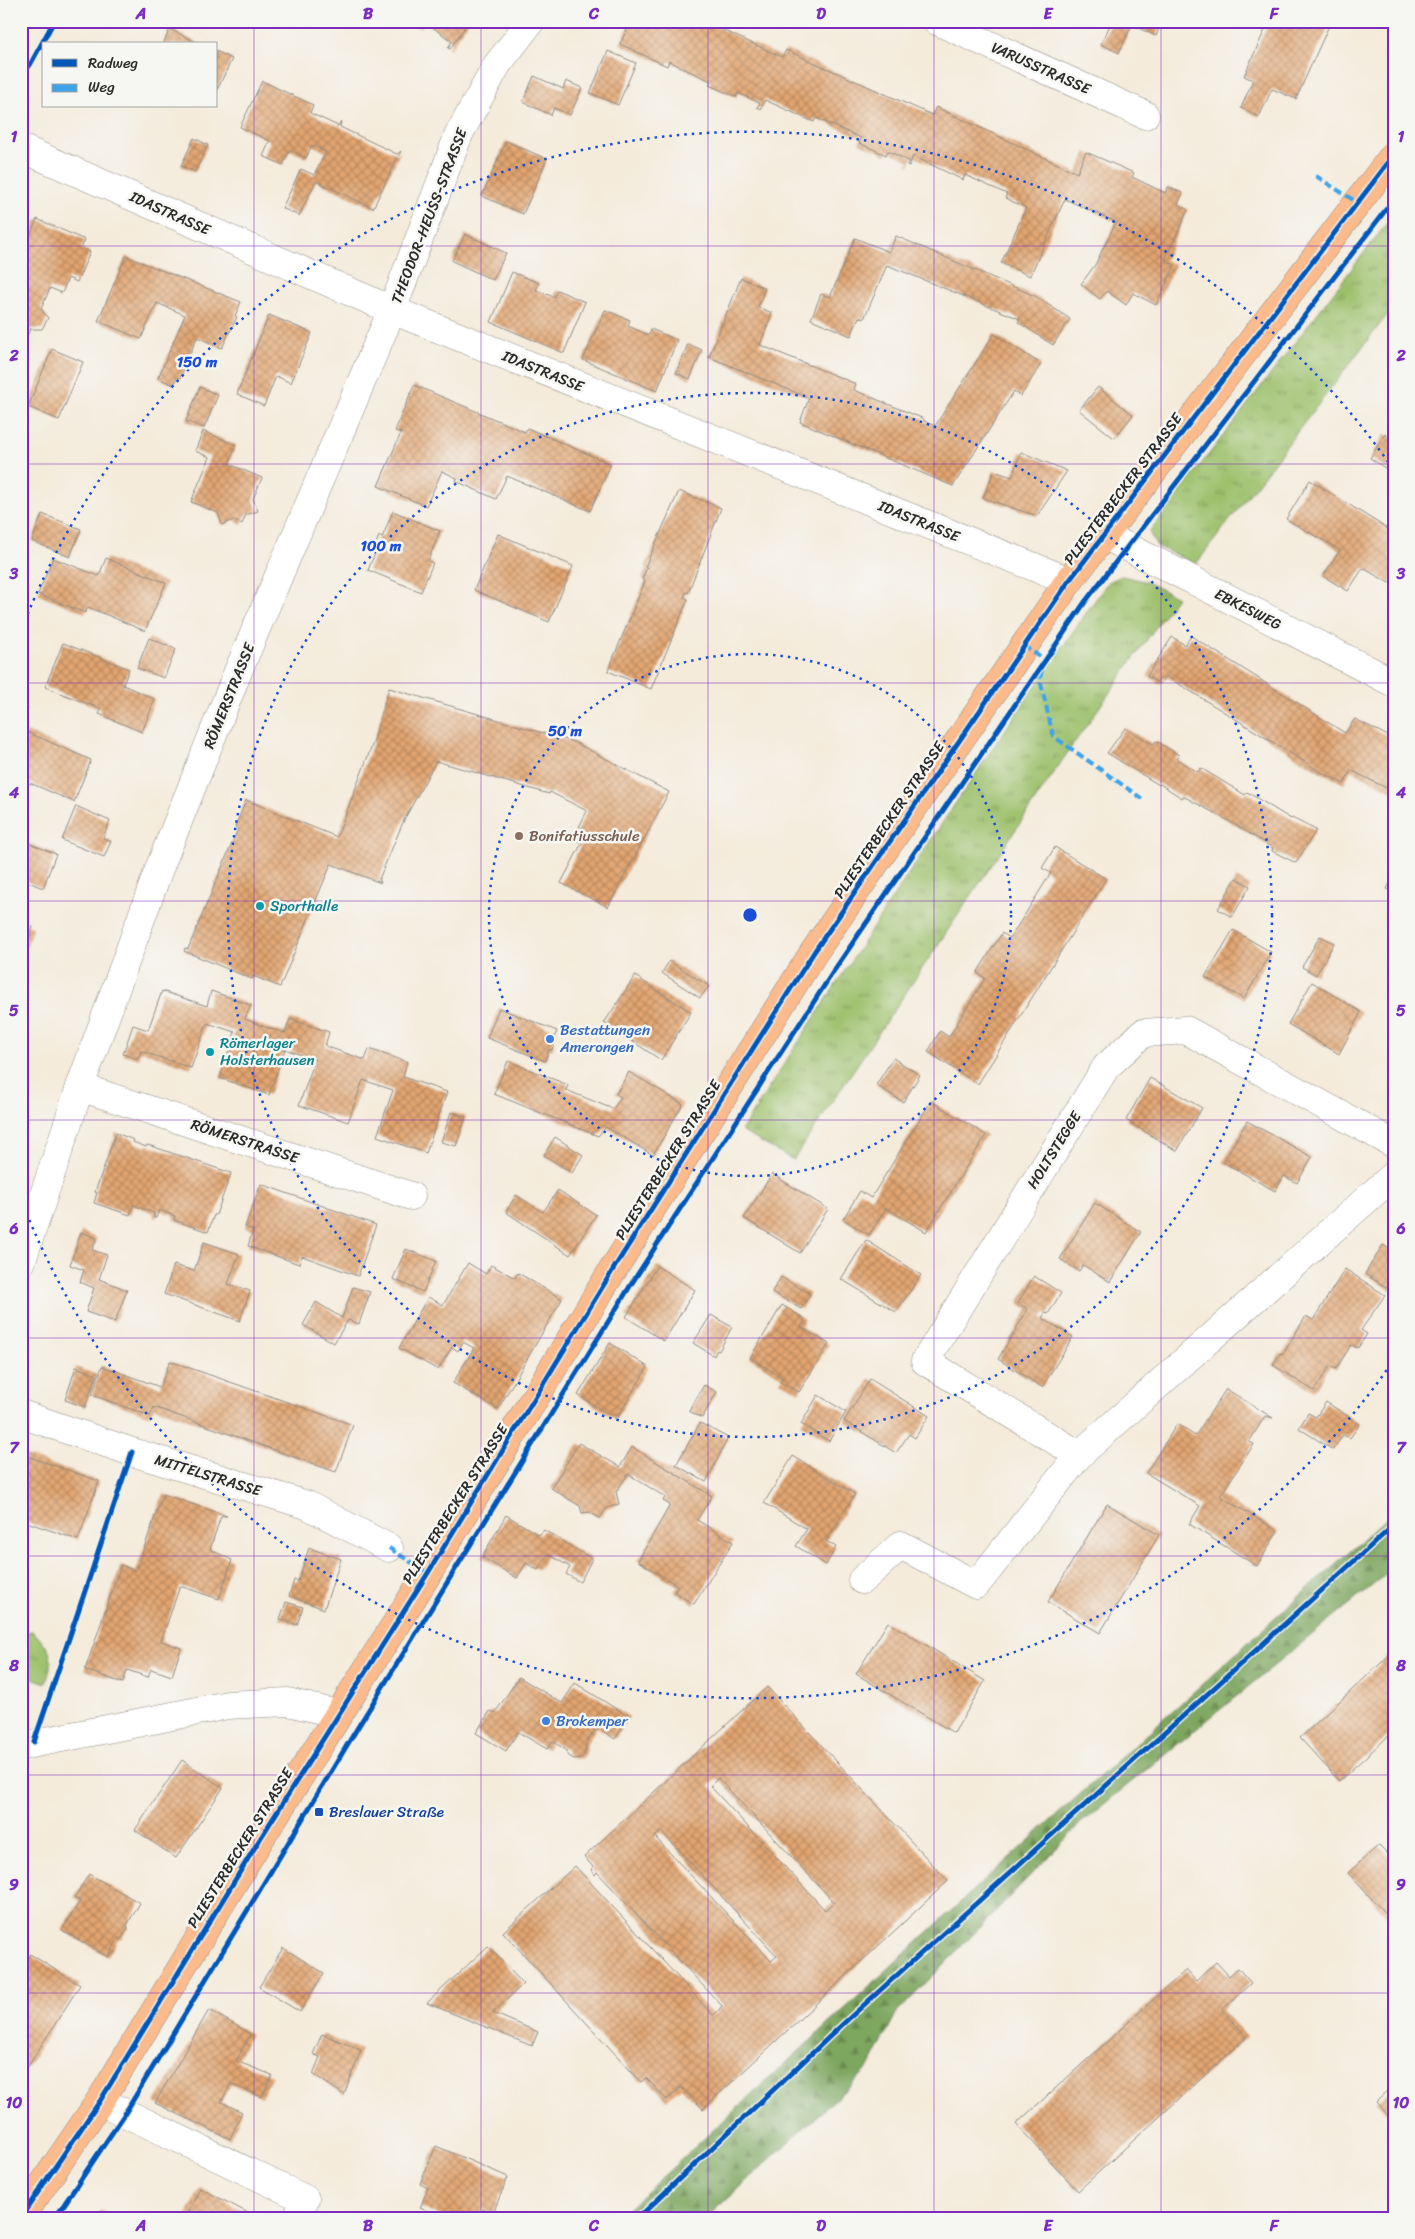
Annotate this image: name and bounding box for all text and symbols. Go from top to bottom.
text: A [135,0,146,28]
text: B [363,0,374,28]
text: C [588,0,600,28]
text: D [816,0,826,28]
text: E [1044,0,1054,28]
text: F [1269,0,1280,28]
street label: VARUSSTRASSE [987,34,1097,102]
legend [42,42,218,108]
text: Radweg [88,50,138,76]
text: Weg [88,74,115,100]
text: 1 [11,122,18,151]
text: 1 [1398,122,1405,151]
street label: THEODOR-HEUSS-STRASSE [383,123,475,308]
street label: IDASTRASSE [124,183,216,243]
text: 2 [8,341,19,370]
text: 2 [1395,341,1406,370]
street label: IDASTRASSE [497,342,589,400]
text: 150 m [177,349,218,375]
street label: PLIESTERBECKER STRASSE [1057,406,1190,571]
street label: IDASTRASSE [873,492,965,550]
text: 100 m [361,533,402,559]
text: 3 [9,559,19,588]
text: 3 [1396,559,1406,588]
street label: EBKESWEG [1210,581,1286,637]
street label: RÖMERSTRASSE [196,638,263,753]
text: 50 m [548,718,583,744]
street label: PLIESTERBECKER STRASSE [827,735,952,904]
text: 4 [8,778,19,807]
text: 4 [1395,778,1406,807]
place label: Bonifatiusschule [529,823,640,849]
marker: Bonifatiusschule [513,830,525,842]
place label: Sporthalle [270,893,338,919]
marker: Sporthalle [254,900,266,912]
centre of rings [741,906,759,924]
text: 5 [9,996,19,1025]
text: 5 [1396,996,1406,1025]
place label: Bestattungen Amerongen [559,1017,650,1060]
place label: Römerlager Holsterhausen [220,1030,315,1073]
marker: Bestattungen Amerongen [544,1033,556,1045]
marker: Römerlager Holsterhausen [204,1046,216,1058]
street label: PLIESTERBECKER STRASSE [608,1073,729,1245]
street label: HOLTSTEGGE [1020,1105,1089,1194]
street label: RÖMERSTRASSE [188,1111,304,1171]
text: 6 [8,1214,19,1243]
text: 6 [1395,1214,1406,1243]
street label: PLIESTERBECKER STRASSE [395,1417,516,1589]
text: 7 [9,1433,20,1462]
text: 7 [1396,1433,1407,1462]
street label: MITTELSTRASSE [151,1446,266,1504]
text: 8 [8,1651,19,1680]
text: 8 [1395,1651,1406,1680]
place label: Brokemper [556,1708,629,1734]
marker: Brokemper [540,1715,552,1727]
street label: PLIESTERBECKER STRASSE [180,1761,301,1933]
place label: Breslauer Straße [329,1799,444,1825]
marker: Breslauer Straße [313,1806,325,1818]
text: 9 [9,1870,19,1899]
text: 9 [1396,1870,1406,1899]
text: 10 [6,2088,22,2117]
text: 10 [1393,2088,1409,2117]
text: A [135,2211,146,2239]
text: B [363,2211,374,2239]
text: C [588,2211,600,2239]
text: D [816,2211,826,2239]
text: E [1044,2211,1054,2239]
text: F [1269,2211,1280,2239]

